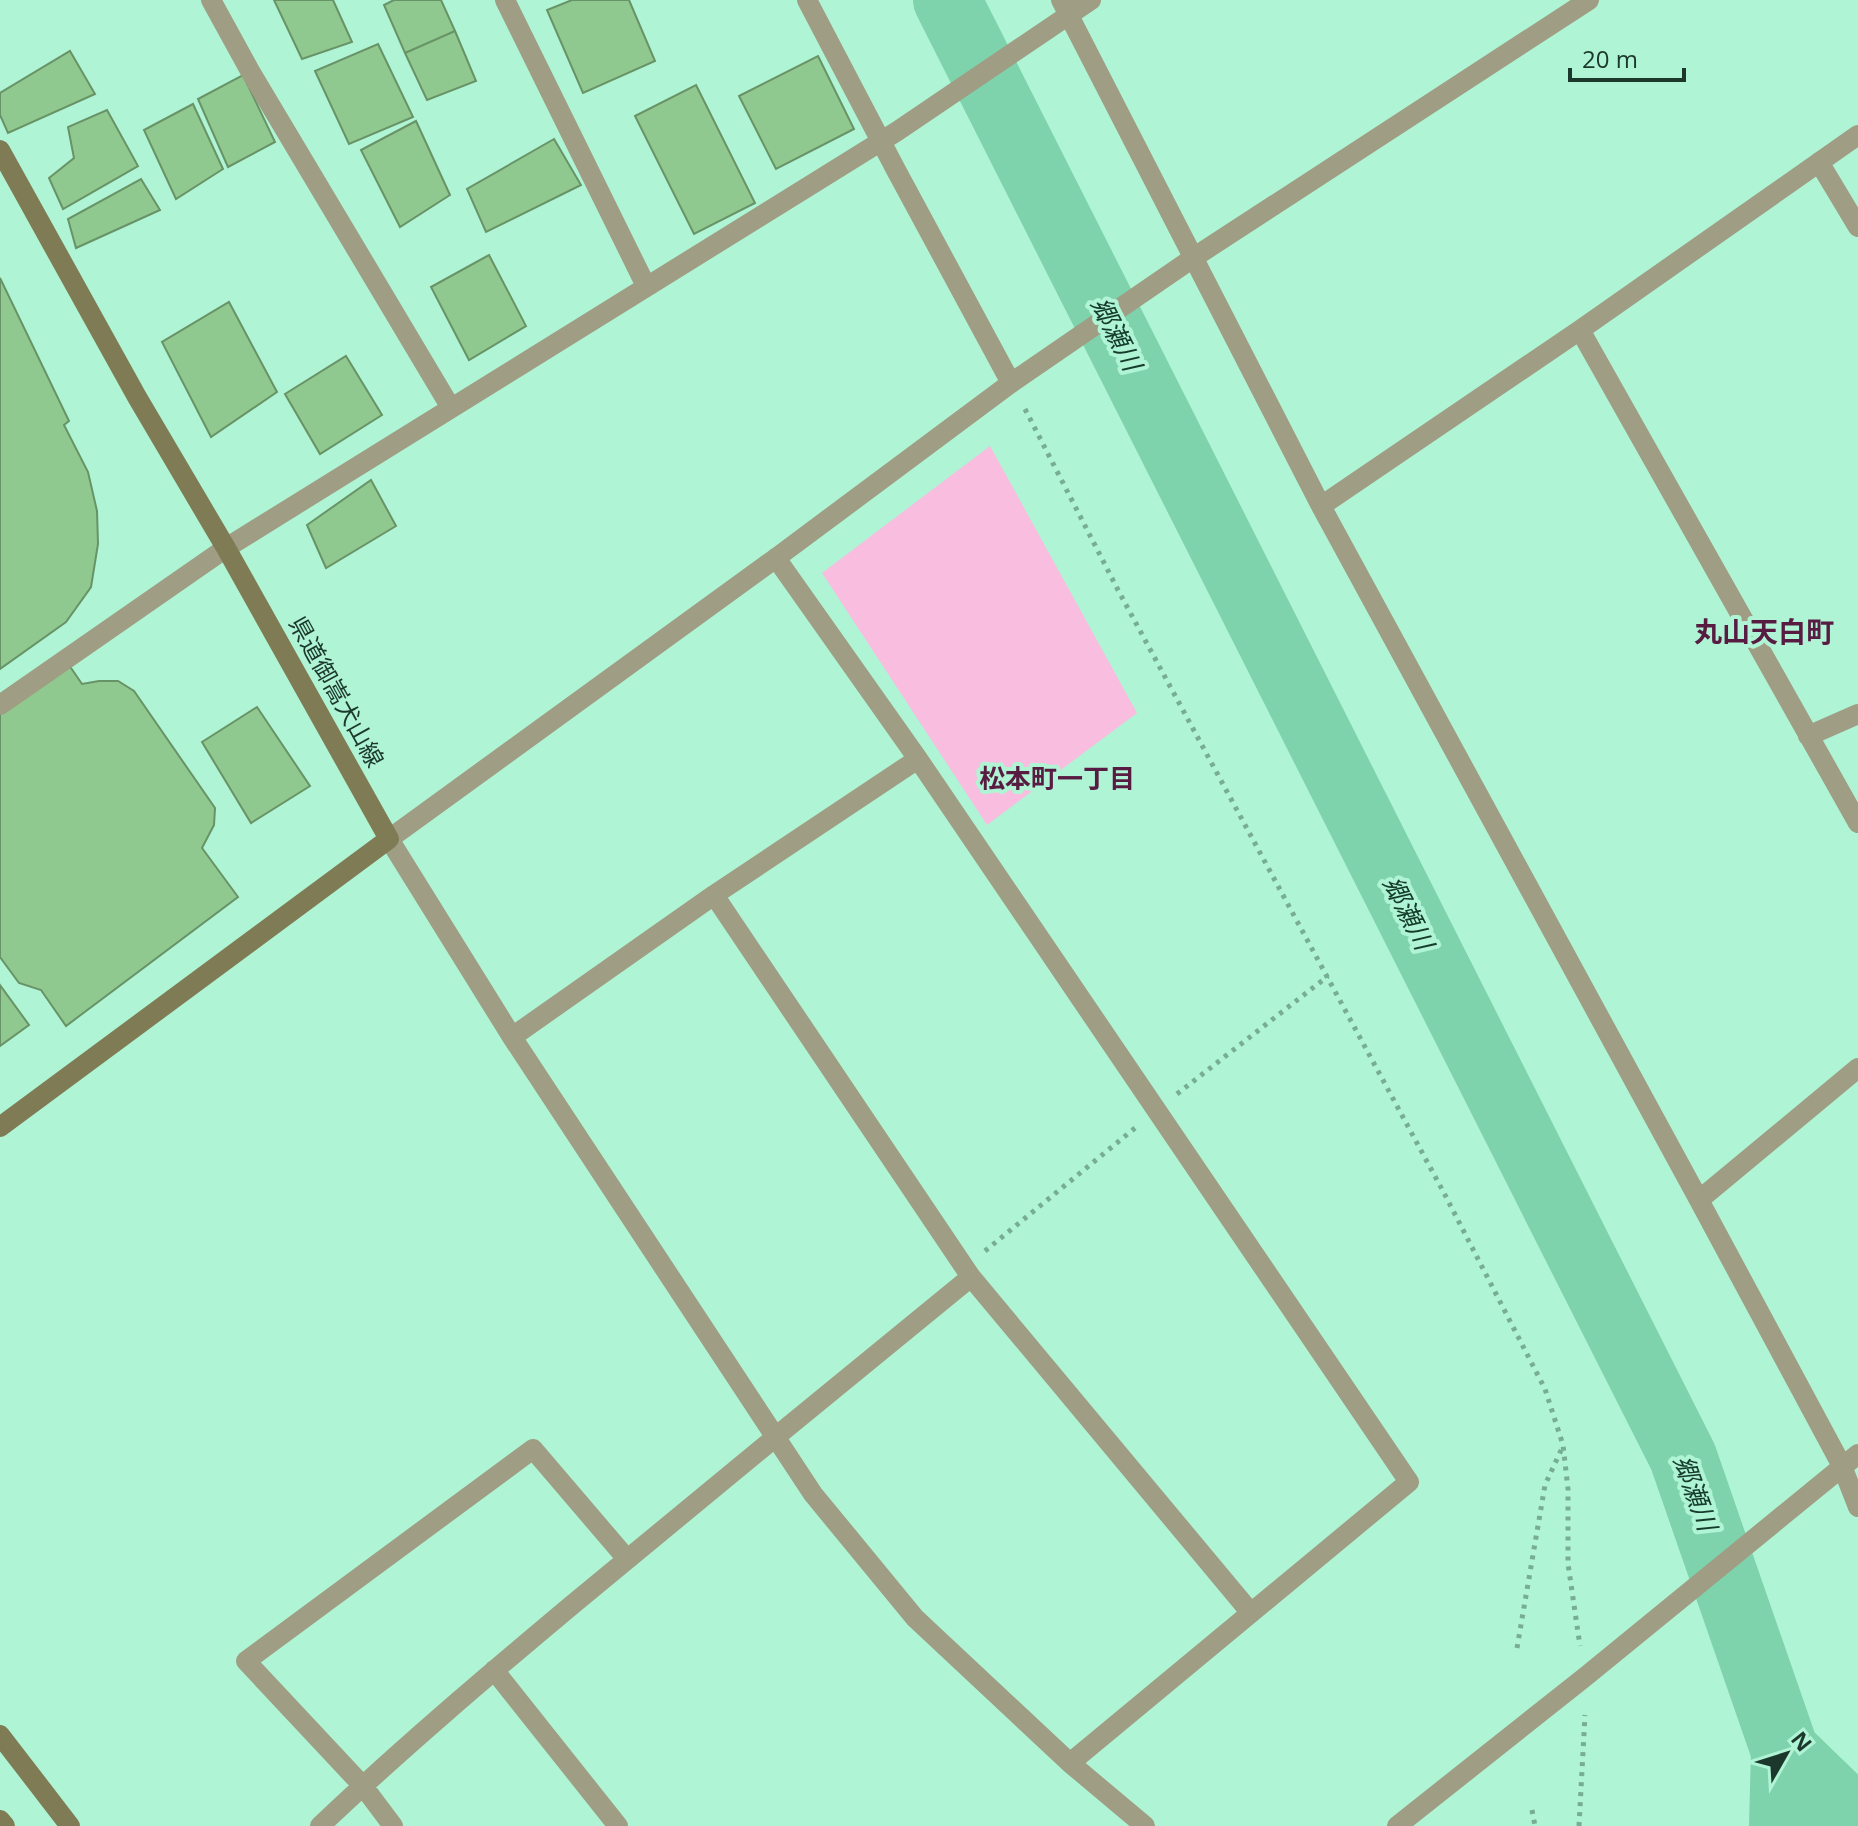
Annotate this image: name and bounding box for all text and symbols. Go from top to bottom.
scale bar [1570,32,1684,82]
text: 20 m [1582,42,1638,75]
water label: 郷瀬川 [1083,291,1152,379]
street label: 県道御嵩犬山線 [282,610,392,773]
district label: 丸山天白町 [1694,612,1834,650]
district label: 松本町一丁目 [979,760,1135,796]
water label: 郷瀬川 [1375,870,1444,958]
water label: 郷瀬川 [1666,1450,1727,1538]
north arrow [1746,1714,1826,1794]
text: N [1785,1724,1820,1757]

